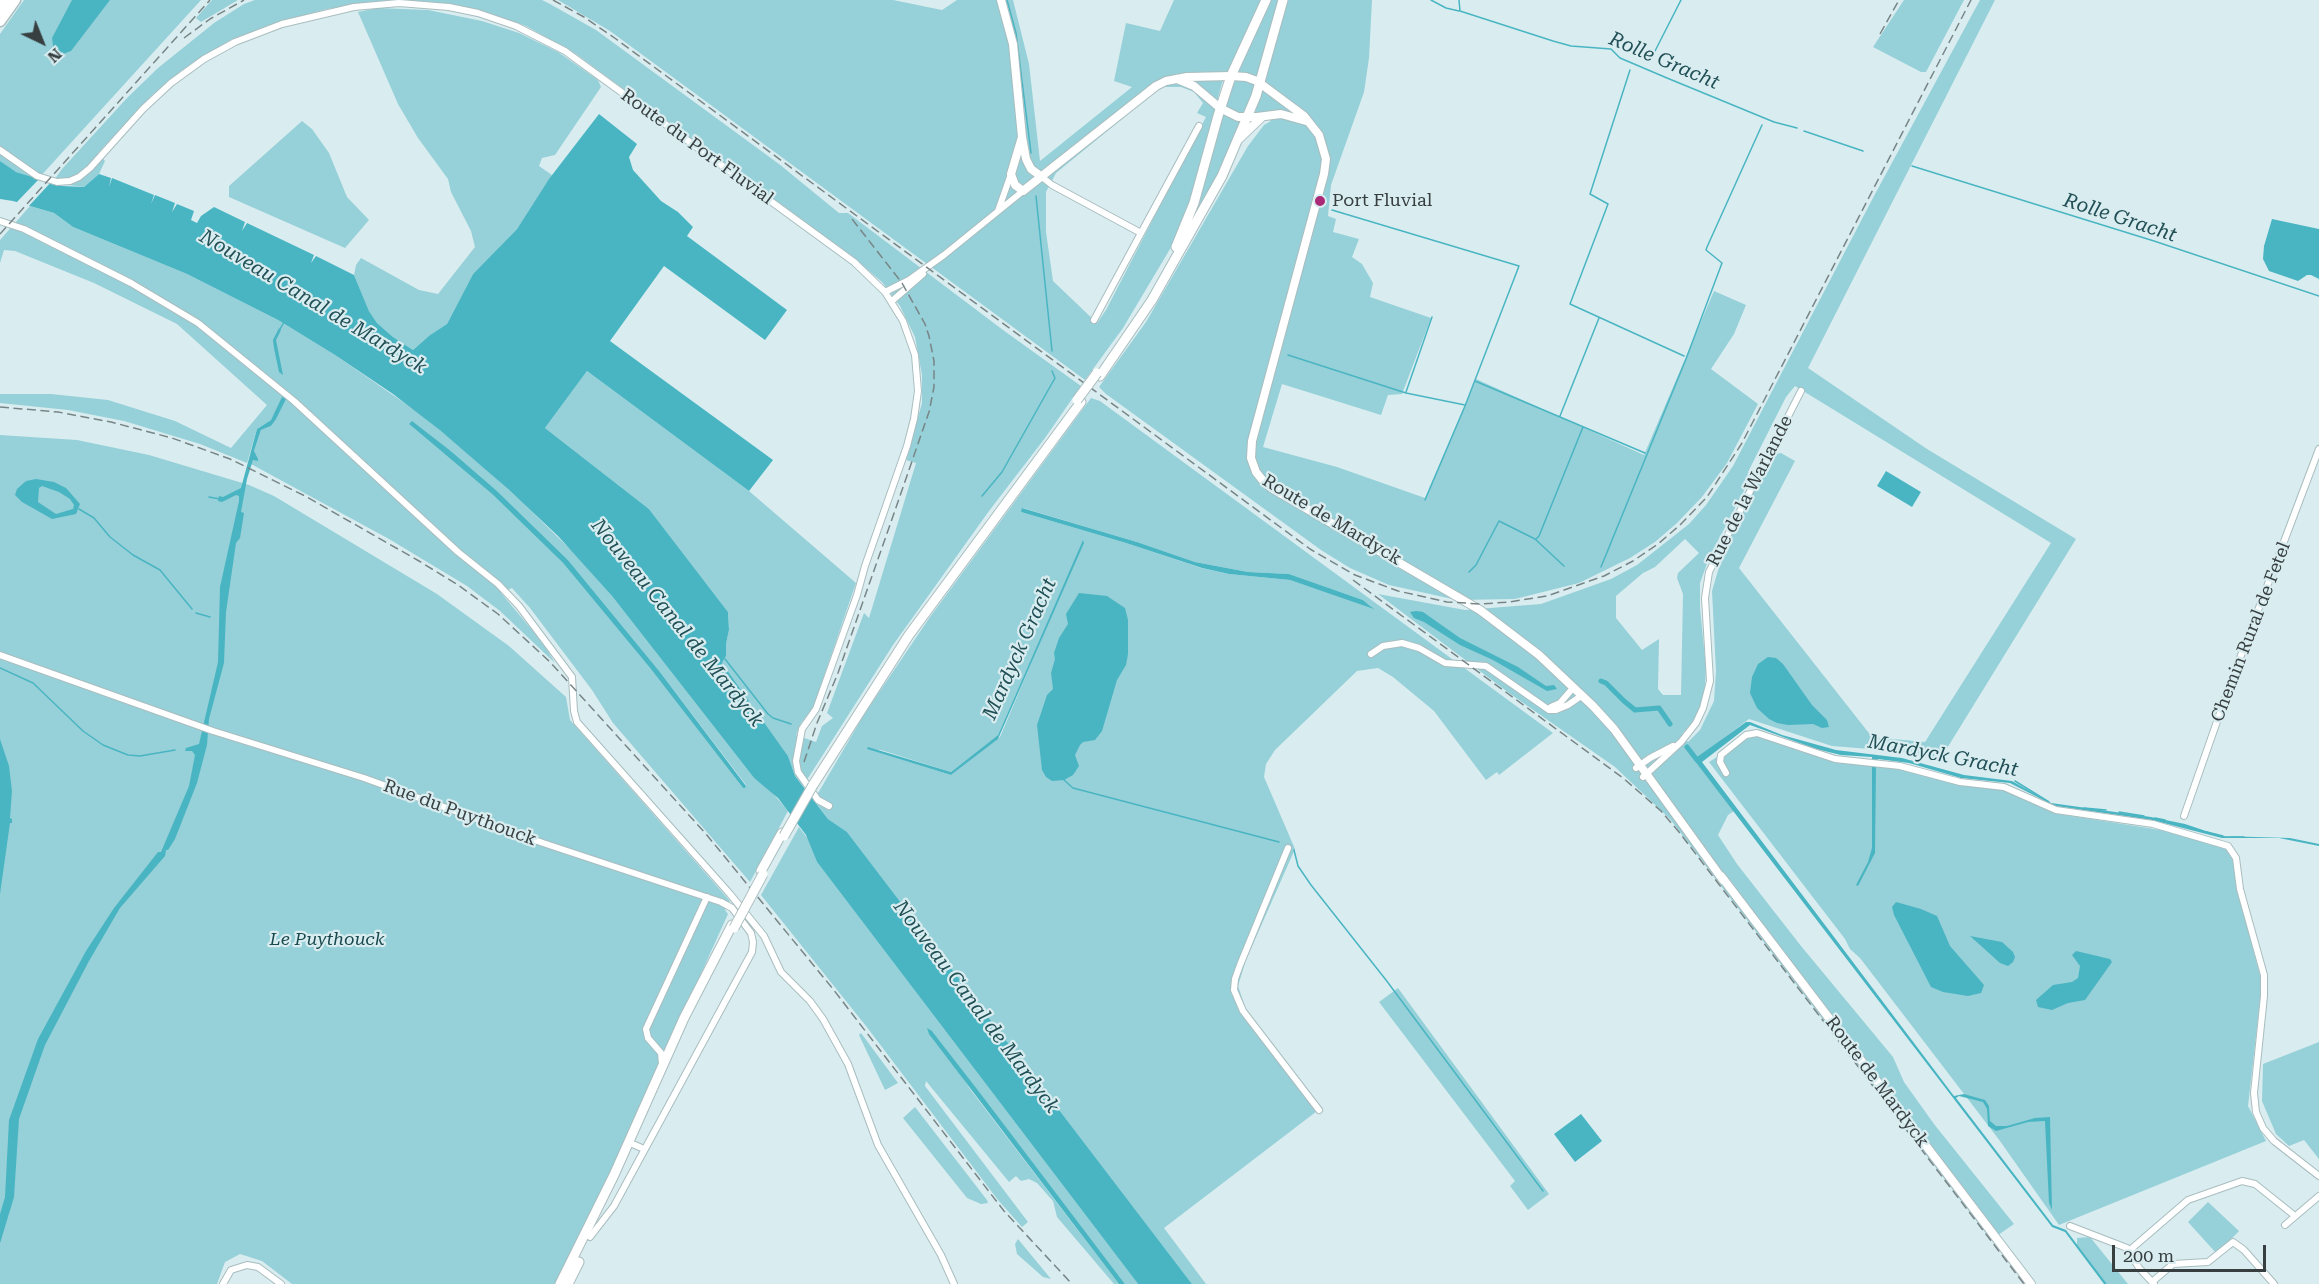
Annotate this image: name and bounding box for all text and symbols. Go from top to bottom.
north arrow [12,12,72,72]
water label: Rolle Gracht [1605,27,1723,95]
text: N [44,44,66,67]
street label: Route du Port Fluvial [617,84,777,210]
water label: Rolle Gracht [2060,188,2180,248]
place label: Port Fluvial [1332,190,1432,212]
marker: Port Fluvial [1313,194,1327,208]
water label: Nouveau Canal de Mardyck [195,225,431,379]
street label: Rue de la Warlande [1703,412,1797,570]
street label: Route de Mardyck [1258,470,1406,570]
water label: Nouveau Canal de Mardyck [586,514,768,732]
street label: Chemin Rural de Fetel [2207,539,2295,725]
water label: Mardyck Gracht [978,574,1062,724]
water label: Mardyck Gracht [1866,730,2020,782]
street label: Rue du Puythouck [380,775,540,851]
water label: Nouveau Canal de Mardyck [888,896,1064,1118]
park label: Le Puythouck [270,929,384,951]
street label: Route de Mardyck [1821,1012,1933,1152]
scale bar [2115,1233,2270,1271]
text: 200 m [2123,1245,2174,1266]

